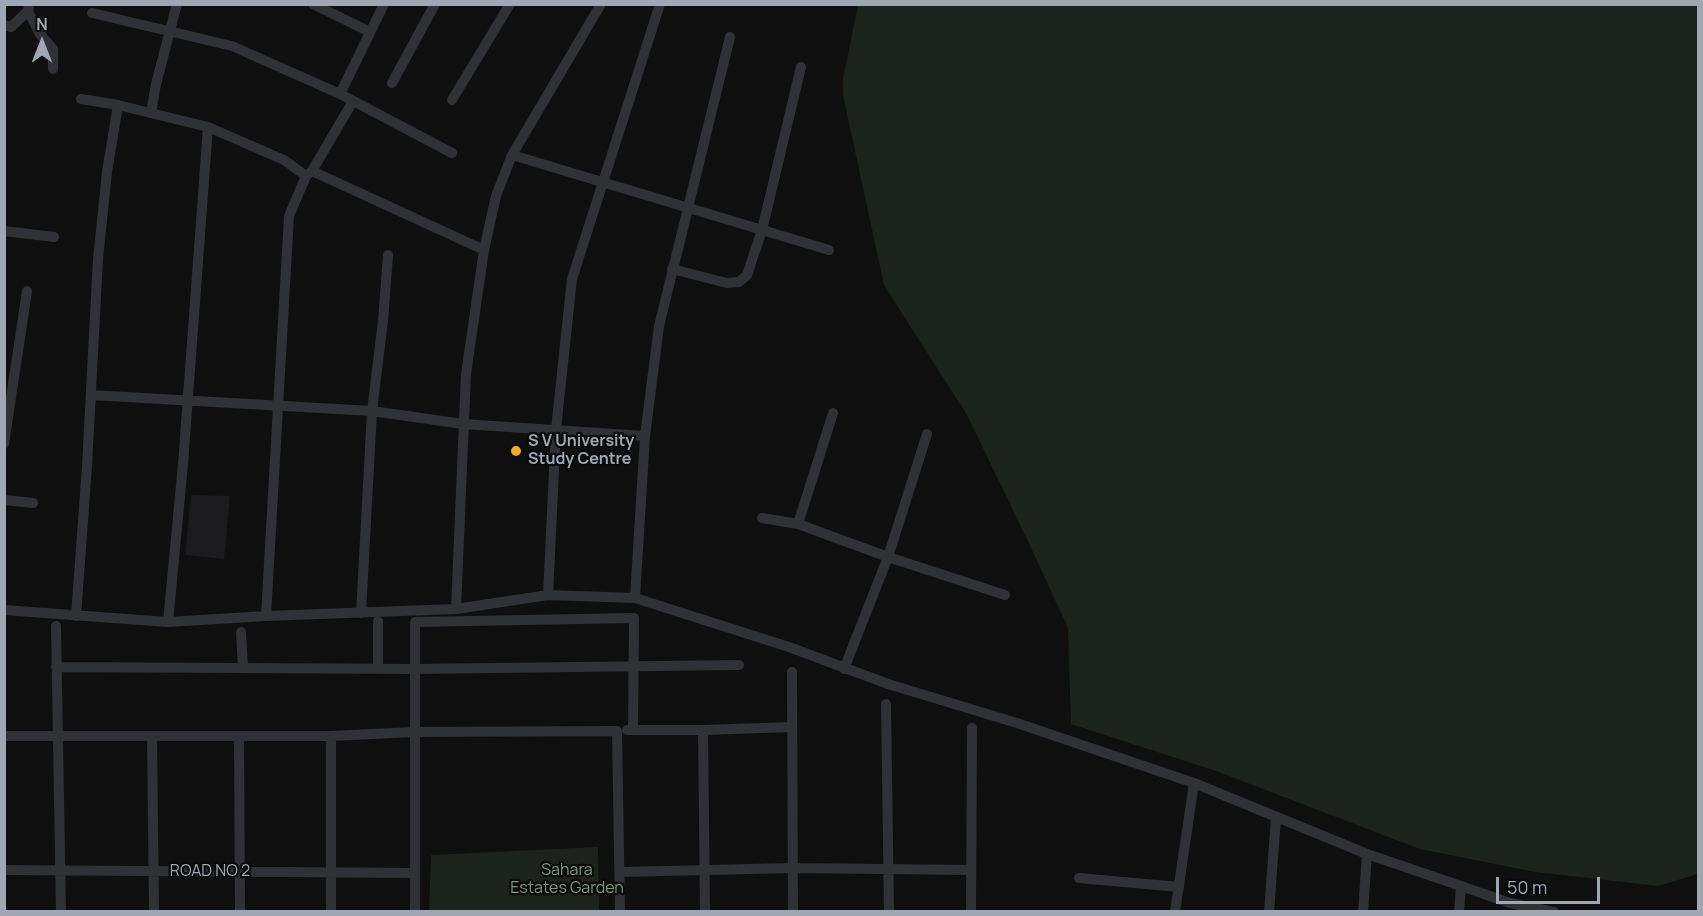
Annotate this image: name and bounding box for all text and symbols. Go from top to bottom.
north arrow [12,12,72,72]
text: N [36,13,48,35]
place label: S V University Study Centre [528,432,634,470]
marker: S V University Study Centre [509,444,523,458]
park label: Sahara Estates Garden [510,861,624,899]
street label: ROAD NO 2 [170,862,250,882]
scale bar [1499,865,1602,903]
text: 50 m [1507,875,1547,899]

